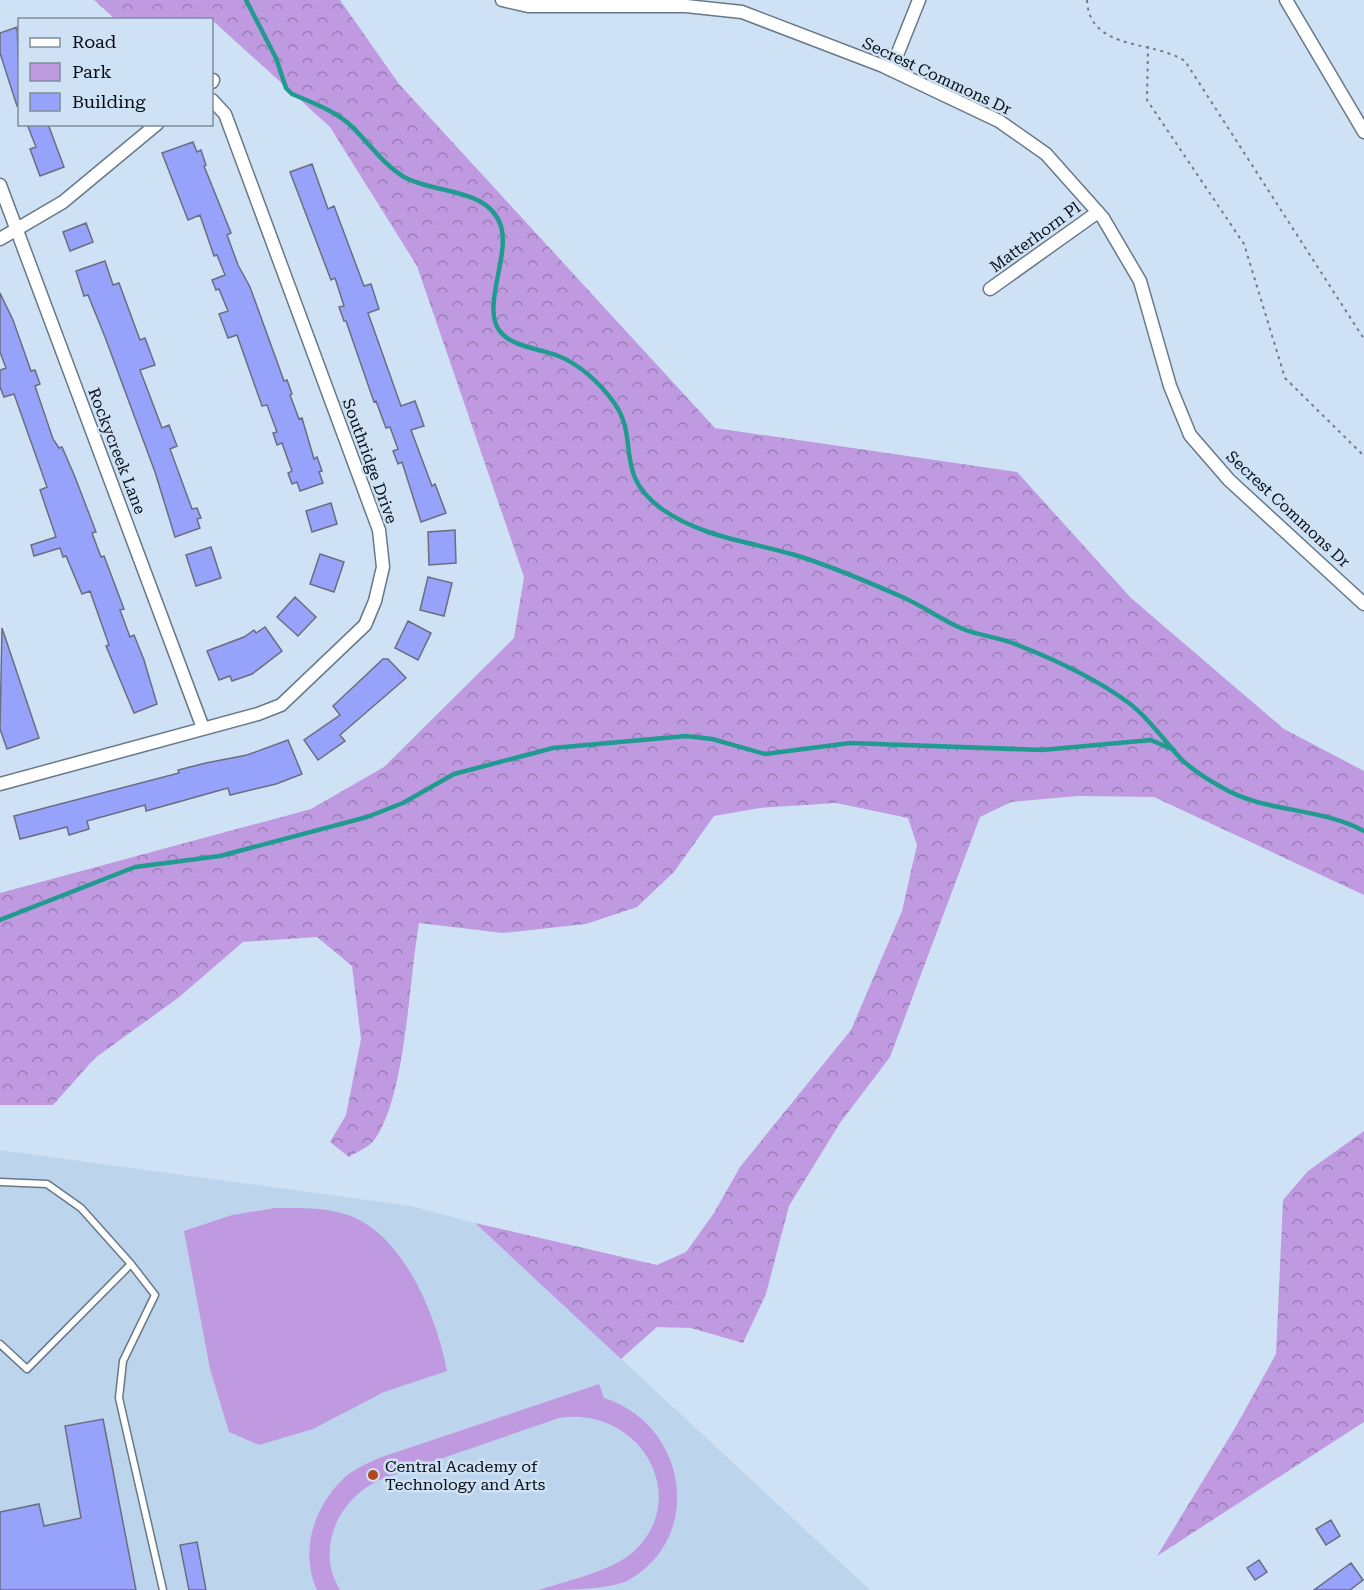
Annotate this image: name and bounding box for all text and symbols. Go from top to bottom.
legend [18,18,213,126]
text: Road [72,31,117,52]
street label: Secrest Commons Dr [860,33,1015,119]
text: Park [72,61,112,82]
text: Building [72,91,146,112]
street label: Matterhorn Pl [986,198,1084,276]
street label: Rockycreek Lane [84,385,150,517]
street label: Southridge Drive [339,396,401,526]
street label: Secrest Commons Dr [1222,447,1354,572]
place label: Central Academy of Technology and Arts [385,1457,546,1494]
marker: Central Academy of Technology and Arts [366,1468,380,1482]

